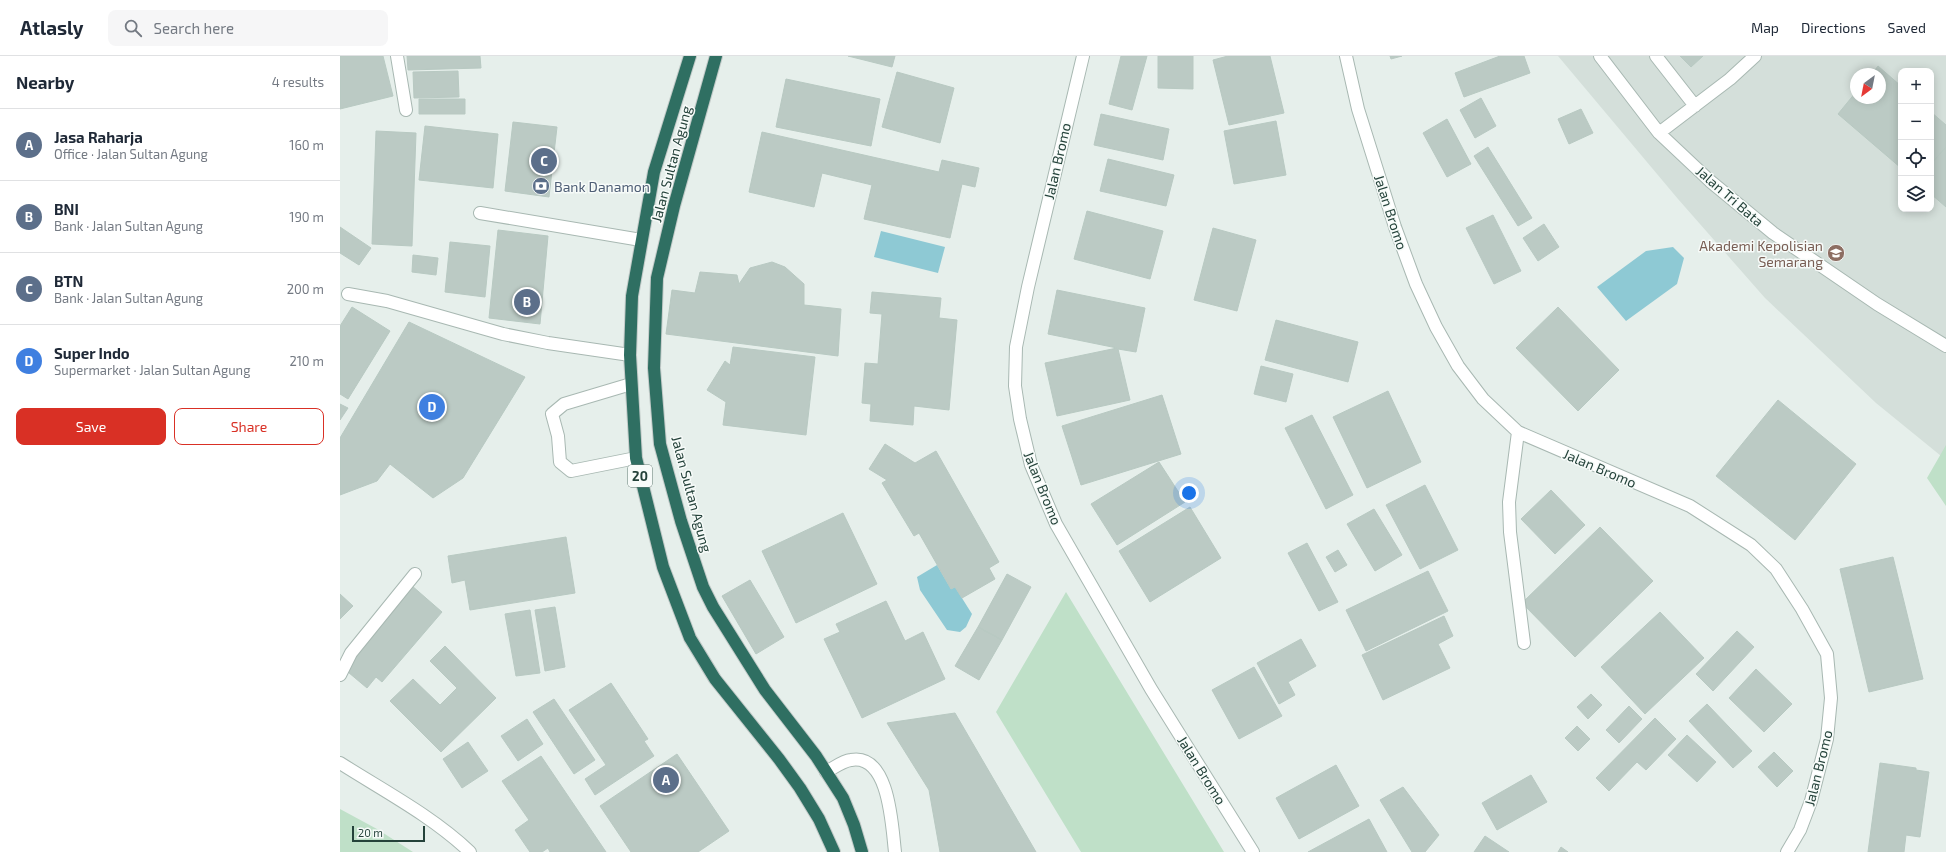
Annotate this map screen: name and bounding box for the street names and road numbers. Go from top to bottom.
street label: Jalan Sultan Agung [647,104,695,224]
street label: Jalan Bromo [1040,121,1074,201]
street label: Jalan Tri Bata [1693,162,1767,230]
street label: Jalan Bromo [1371,172,1411,252]
street label: Jalan Sultan Agung [668,434,716,554]
street label: Jalan Bromo [1561,445,1639,491]
street label: Jalan Bromo [1021,449,1065,527]
road number: 20 [628,465,652,487]
street label: Jalan Bromo [1800,728,1836,808]
street label: Jalan Bromo [1174,732,1230,808]

